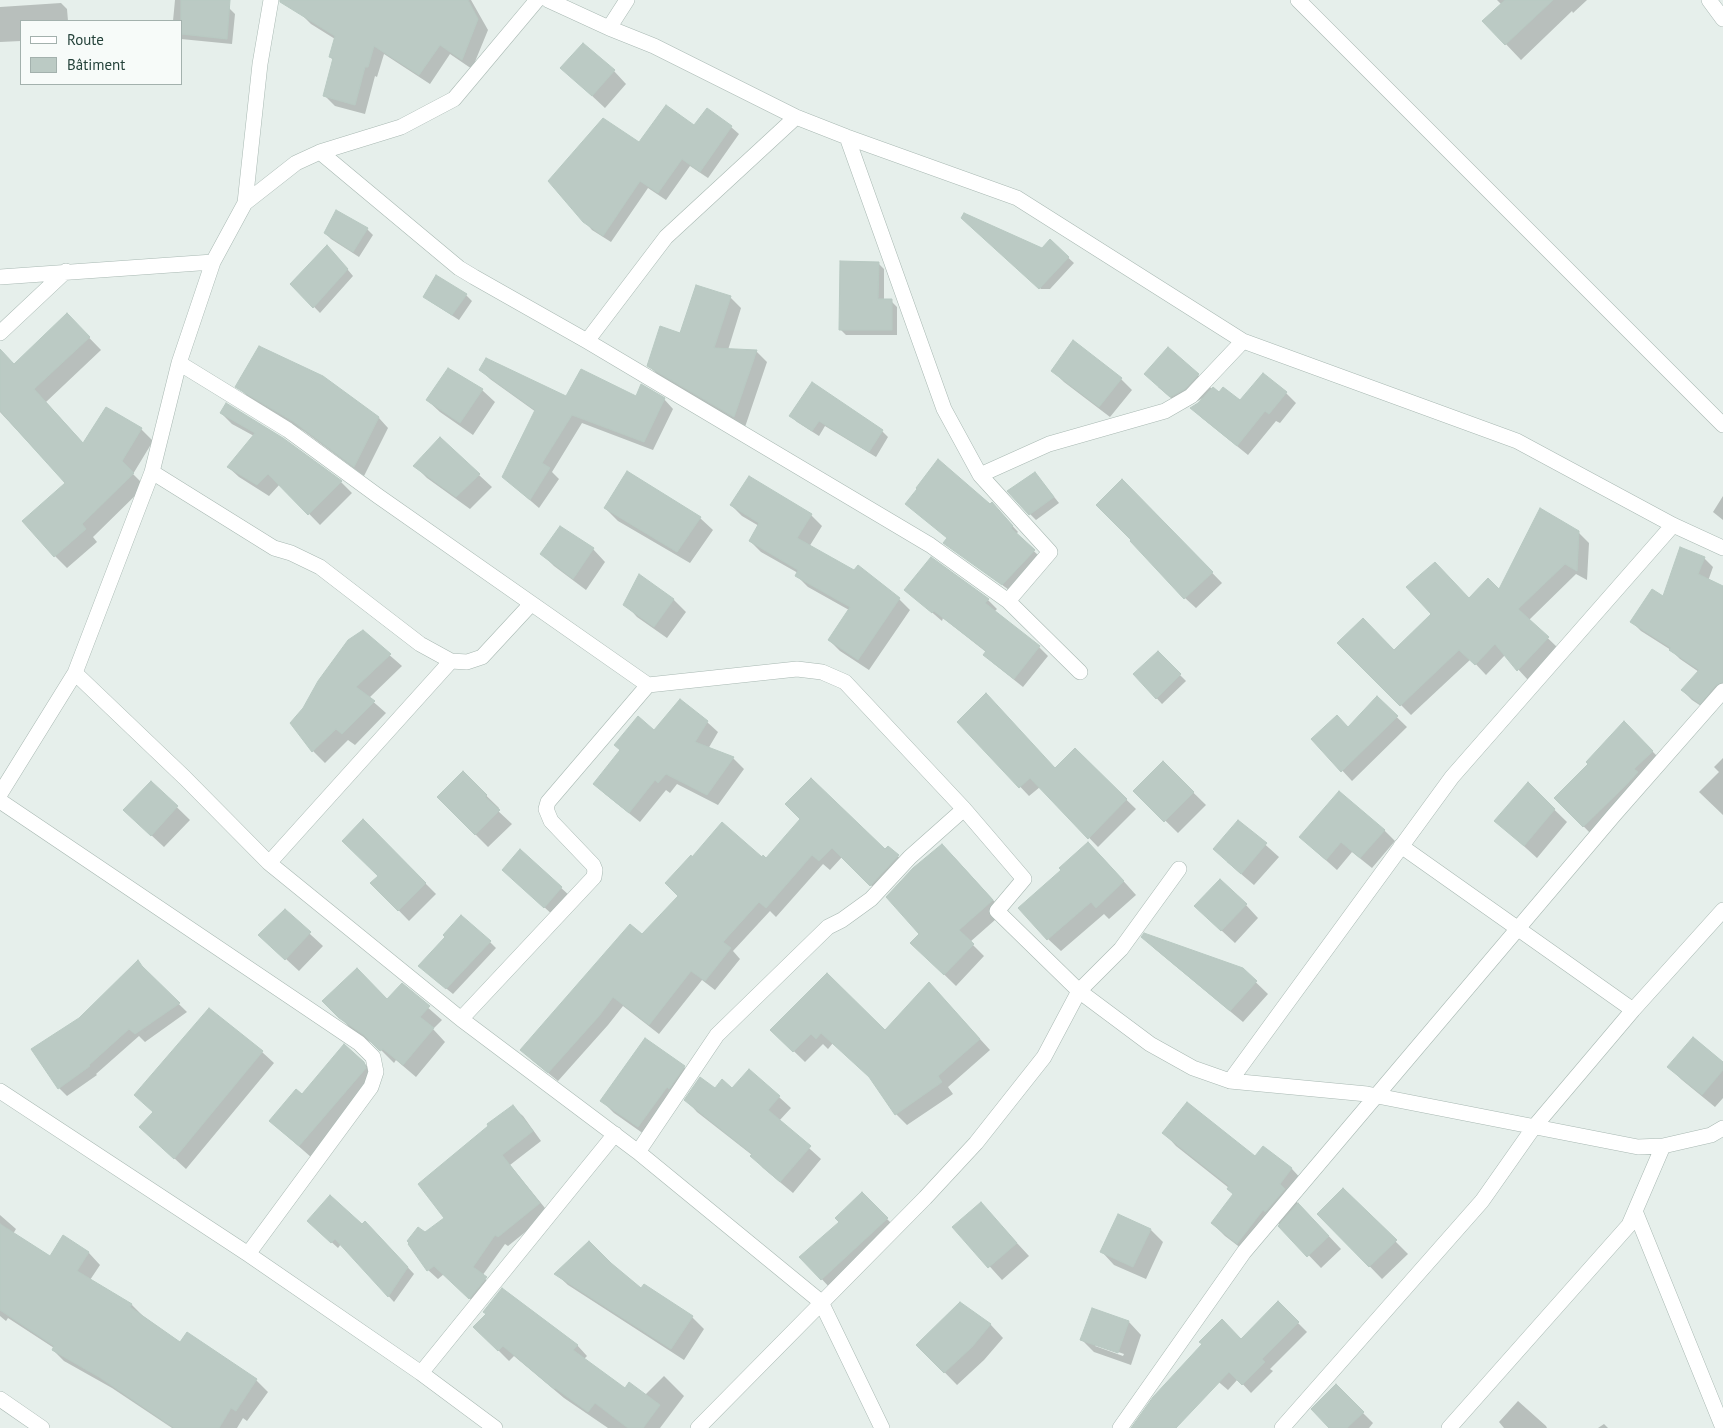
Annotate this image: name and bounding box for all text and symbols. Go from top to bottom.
legend [20,20,182,85]
text: Route [67,30,104,49]
text: Bâtiment [67,55,125,74]

